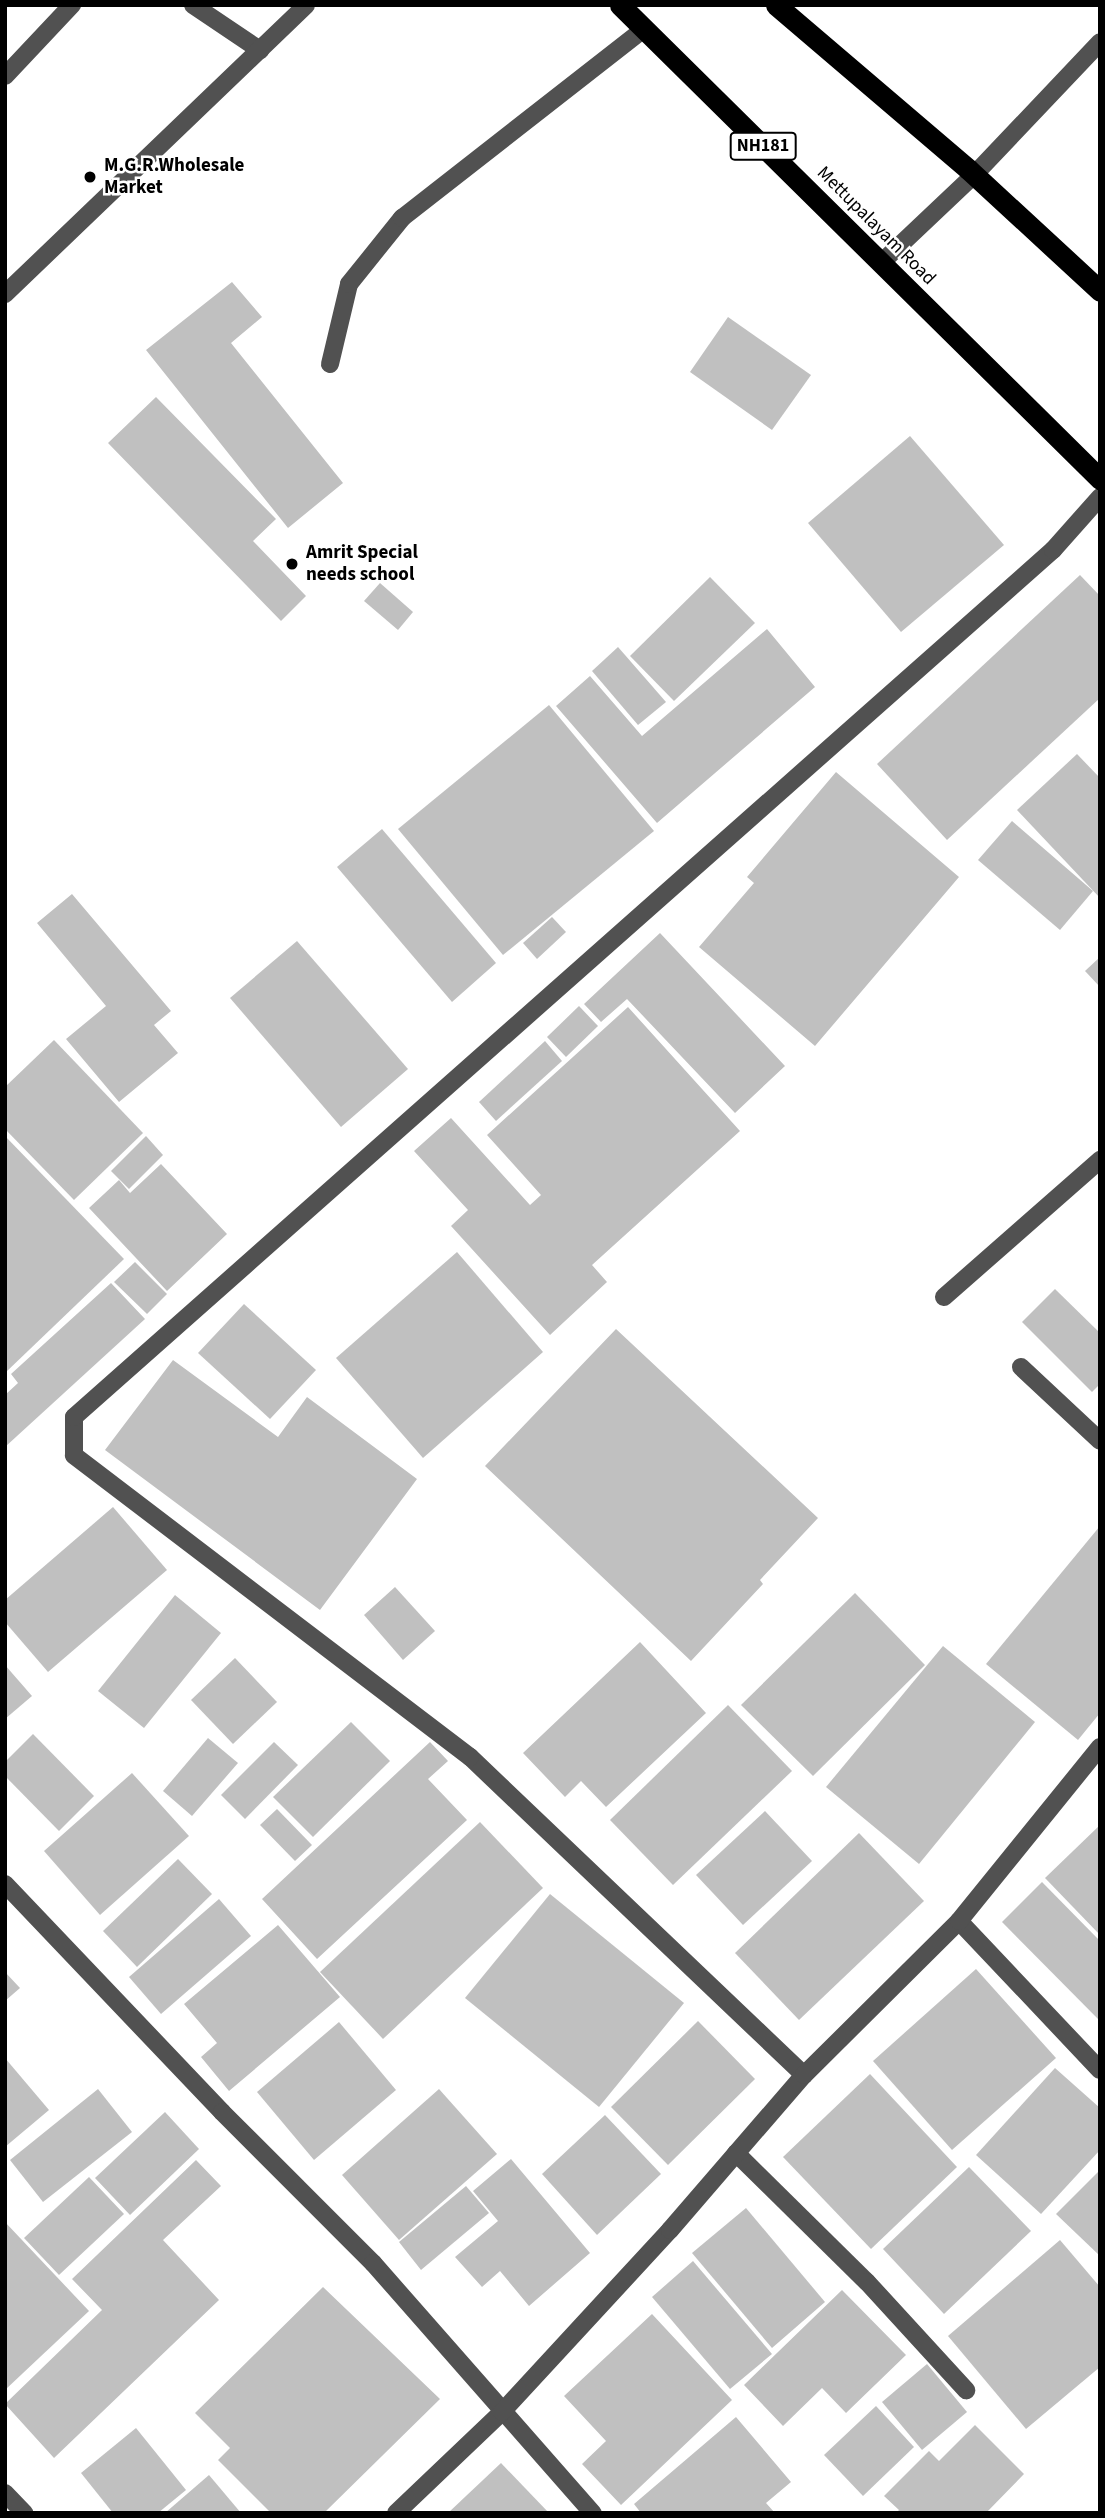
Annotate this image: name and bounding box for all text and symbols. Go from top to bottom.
road number: NH181 [728,132,798,160]
place label: M.G.R.Wholesale Market [104,155,244,199]
street label: Mettupalayam Road [812,162,940,290]
marker: M.G.R.Wholesale Market [82,169,98,185]
place label: Amrit Special needs school [306,542,418,586]
marker: Amrit Special needs school [284,556,300,572]

